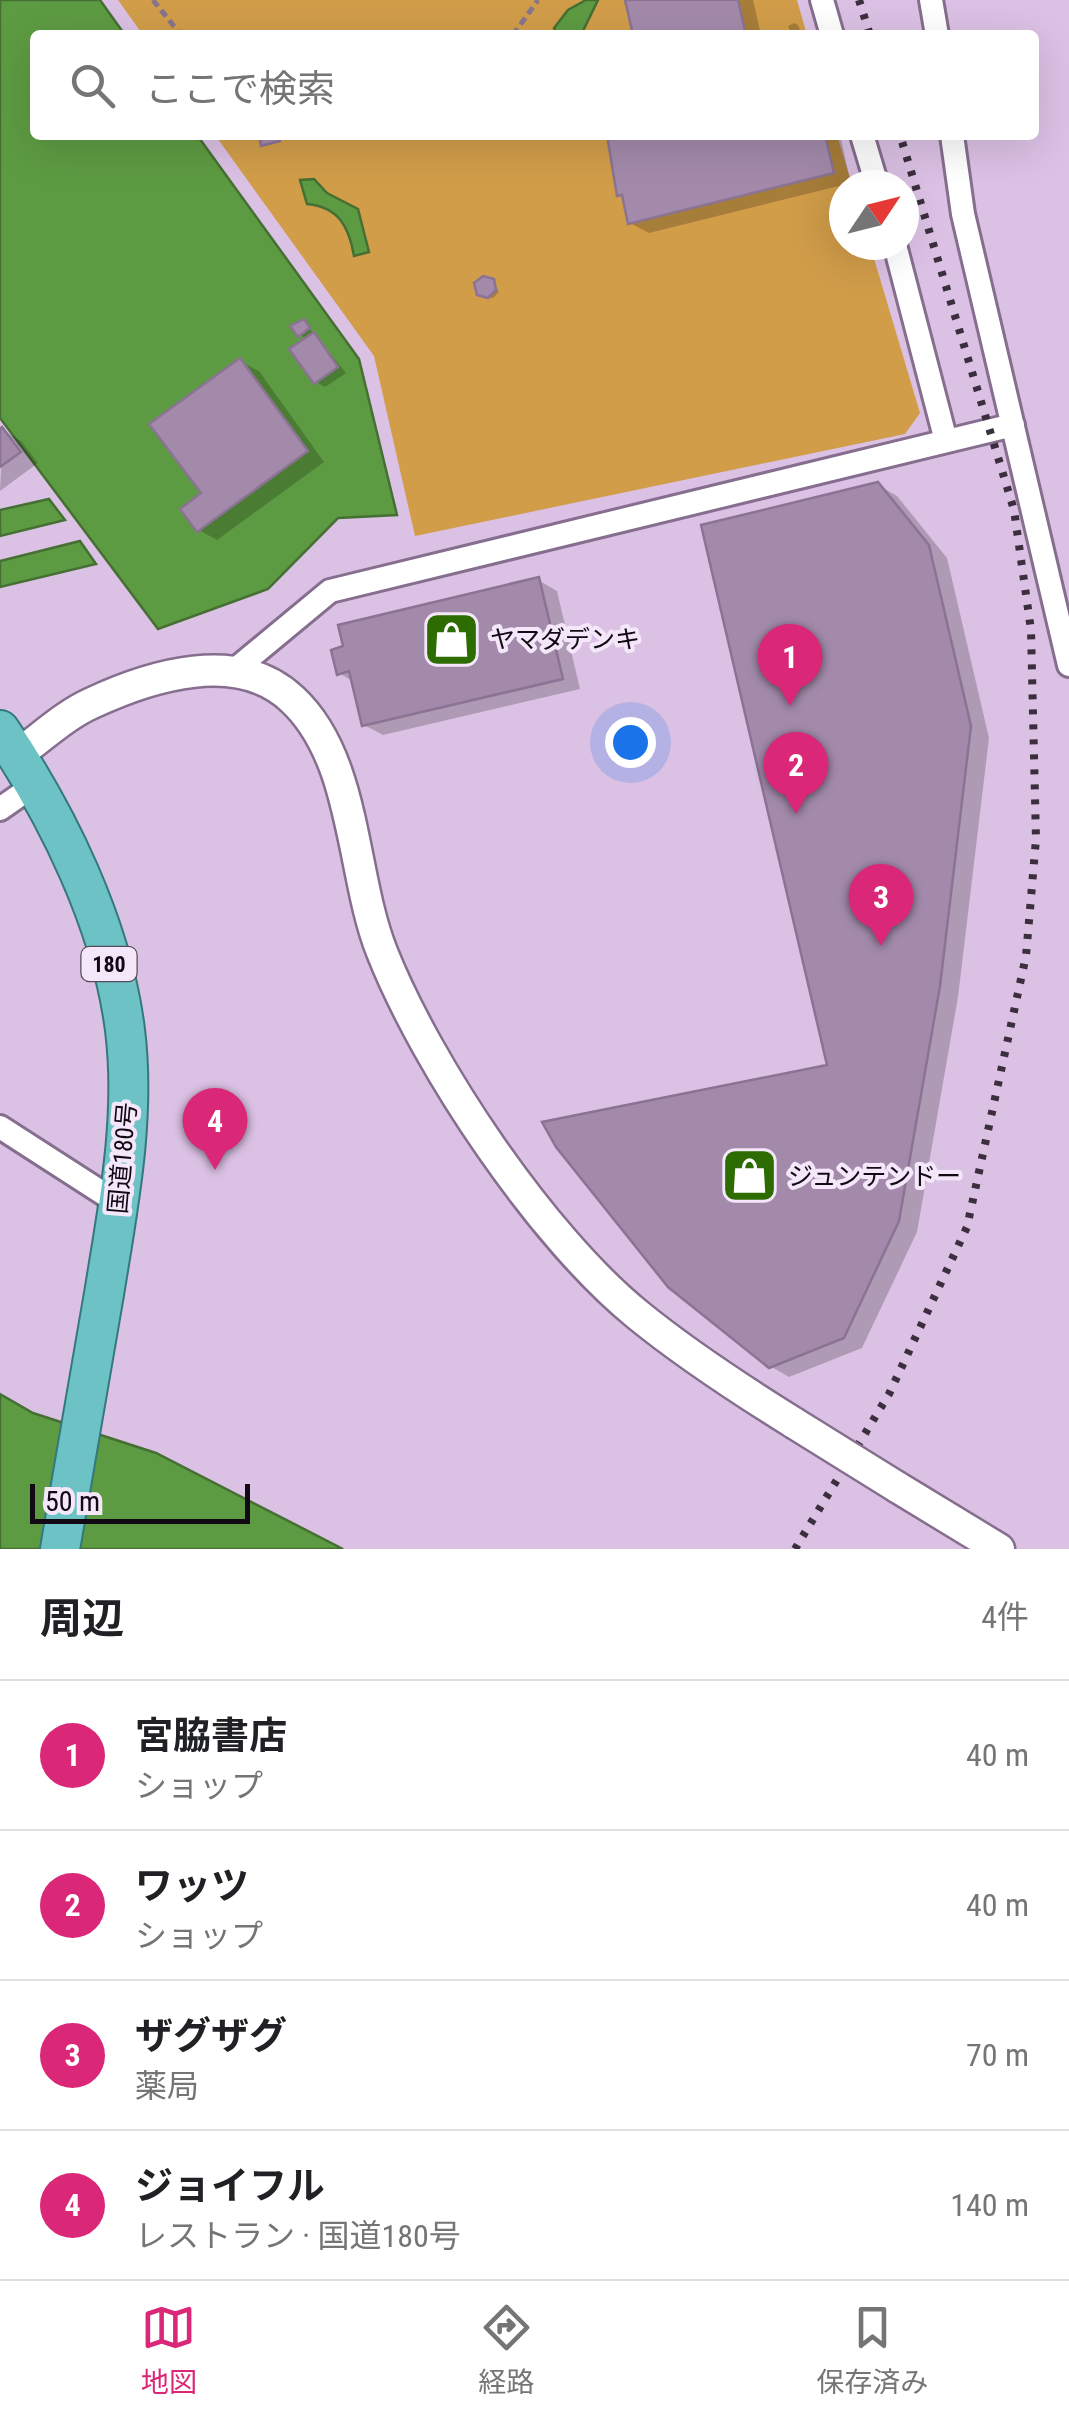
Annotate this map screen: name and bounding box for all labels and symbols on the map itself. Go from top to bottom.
north arrow [829,170,919,260]
shop icon: ヤマダデンキ [421,609,481,669]
pin: 1 [758,624,822,706]
place label: ヤマダデンキ [490,625,640,654]
your location [605,717,656,768]
pin: 2 [764,732,828,814]
pin: 3 [848,864,914,946]
road number: 180 [82,947,136,981]
pin: 4 [182,1088,248,1170]
street label: 国道180号 [103,1101,142,1215]
shop icon: ジュンテンドー [719,1146,779,1206]
place label: ジュンテンドー [788,1162,961,1191]
scale bar [30,1479,250,1524]

